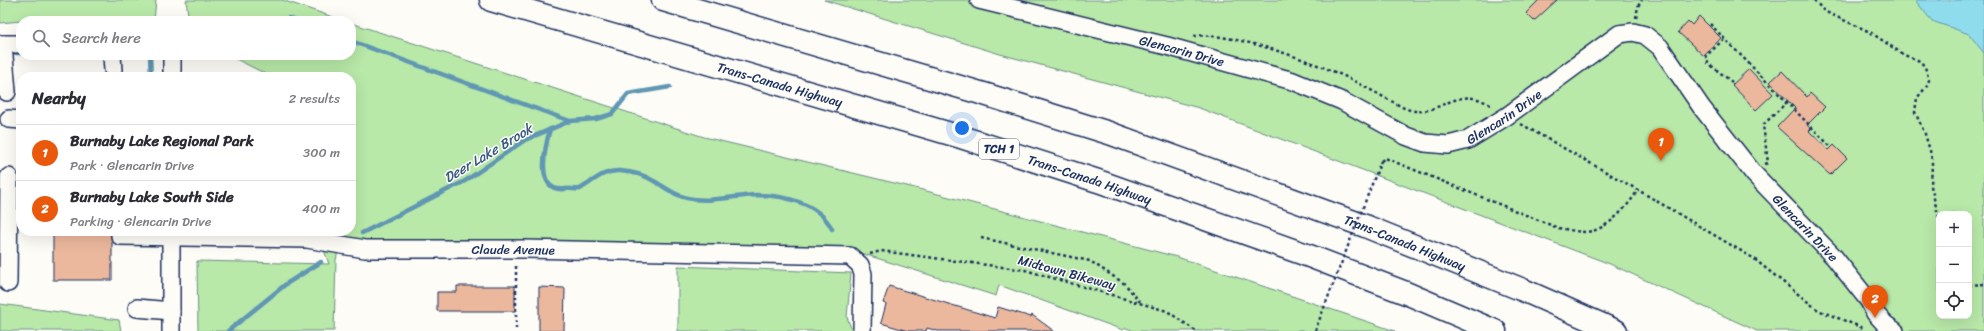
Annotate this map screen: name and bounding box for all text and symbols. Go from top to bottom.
search box [16,16,356,60]
text: Search here [62,25,141,51]
icon: search [30,27,52,49]
street label: Glencarin Drive [1137,29,1227,73]
street label: Trans-Canada Highway [714,56,846,114]
text: Nearby [32,83,86,113]
street label: Glencarin Drive [1462,83,1547,151]
text: 2 results [289,87,340,110]
water label: Deer Lake Brook [439,116,539,190]
your location [952,118,972,138]
text: Burnaby Lake Regional Park [70,128,254,154]
pin: 1 [1648,128,1674,161]
road number: TCH 1 [979,139,1019,159]
text: 1 [42,141,48,164]
text: 300 m [303,141,340,164]
street label: Trans-Canada Highway [1025,148,1155,211]
text: Park · Glencarin Drive [70,154,194,177]
text: Burnaby Lake South Side [70,184,234,210]
street label: Glencarin Drive [1767,189,1844,268]
text: 2 [41,197,49,220]
text: 400 m [302,197,340,220]
street label: Trans-Canada Highway [1341,208,1470,278]
text: Parking · Glencarin Drive [70,210,211,233]
map controls [1936,211,1972,319]
button: + [1936,211,1972,247]
street label: Claude Avenue [471,238,555,262]
button: − [1936,247,1972,283]
street label: Midtown Bikeway [1015,248,1119,297]
button: locate [1936,283,1972,319]
pin: 2 [1862,285,1888,318]

